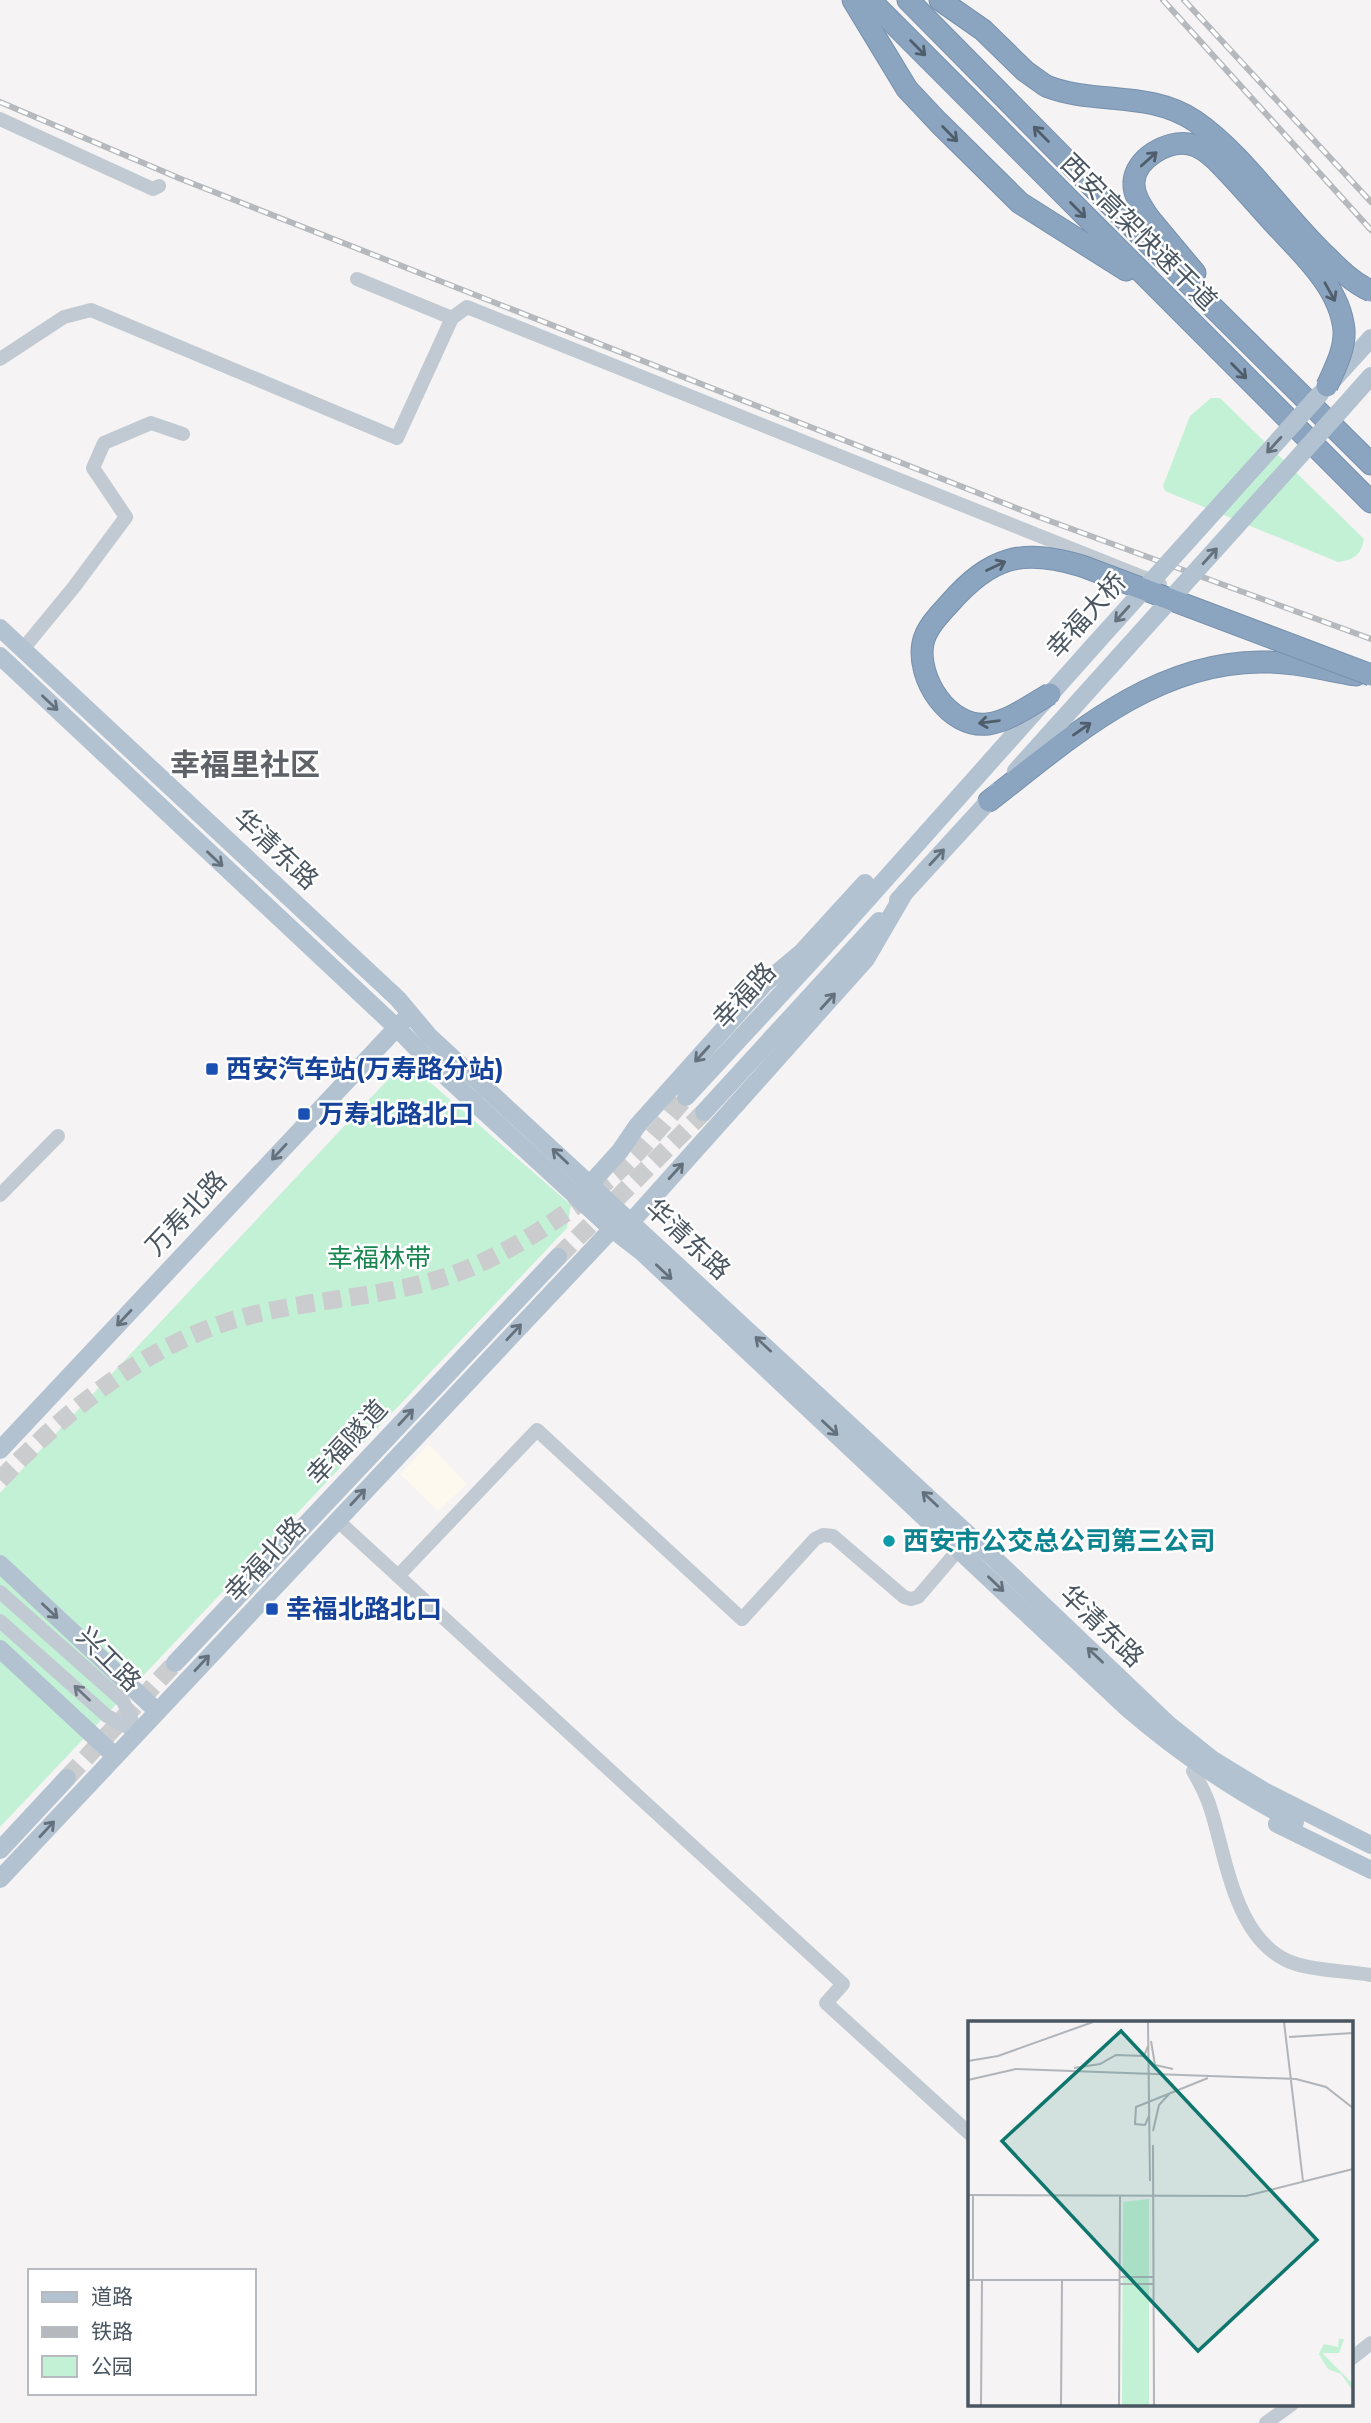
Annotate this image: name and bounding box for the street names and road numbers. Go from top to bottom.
street label: 西安高架快速干道 [1052,145,1226,319]
street label: 幸福大桥 [1037,564,1135,666]
street label: 华清东路 [225,800,327,898]
street label: 幸福路 [704,954,784,1036]
street label: 万寿北路 [137,1162,235,1264]
street label: 华清东路 [637,1190,739,1288]
street label: 幸福隧道 [298,1391,396,1493]
street label: 幸福北路 [216,1508,314,1610]
street label: 华清东路 [1051,1576,1153,1676]
street label: 兴工路 [68,1618,150,1700]

